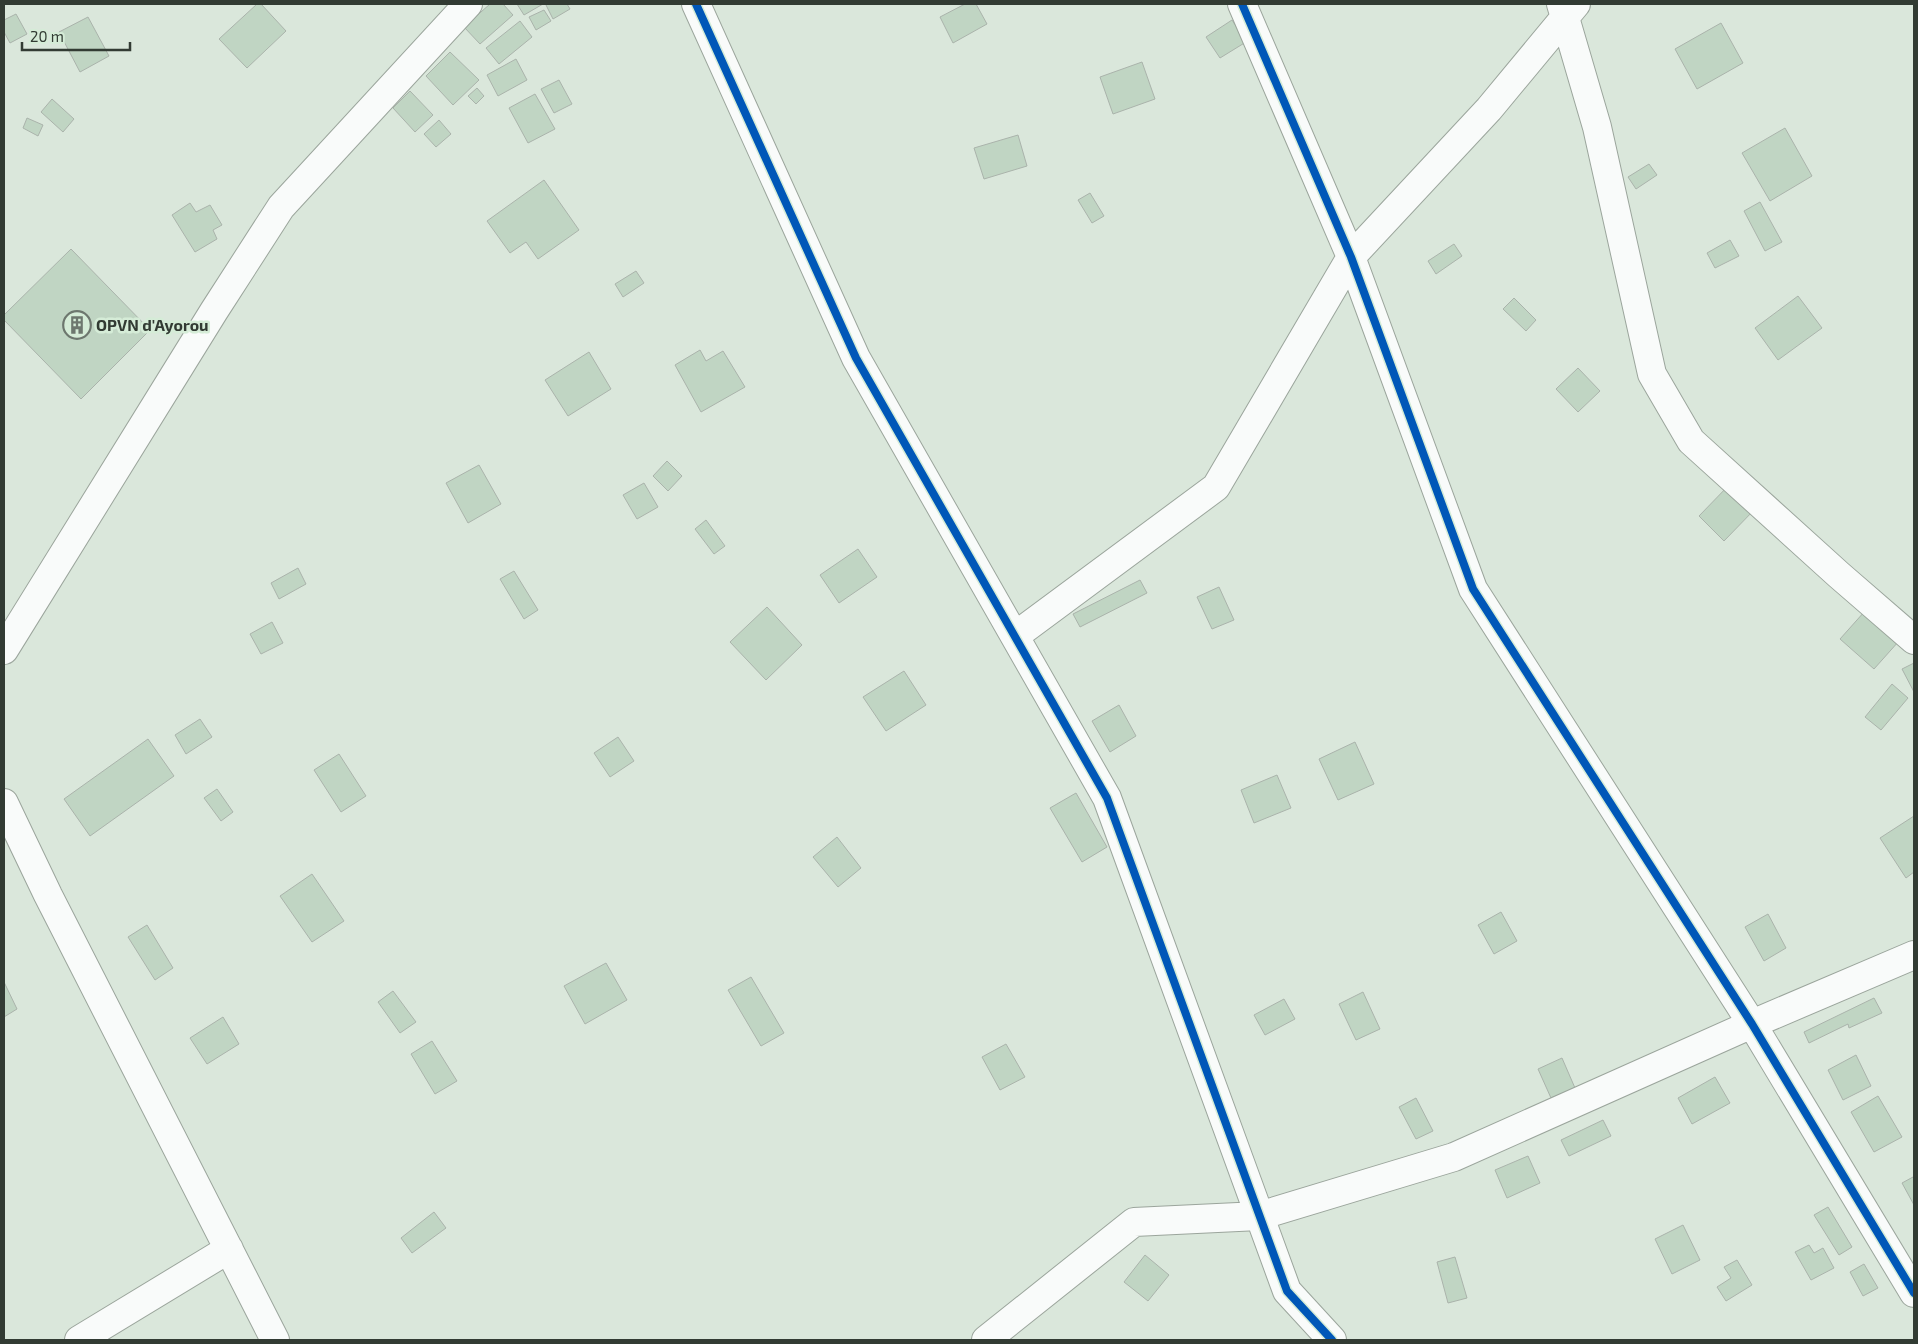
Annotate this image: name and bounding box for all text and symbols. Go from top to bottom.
scale bar [22,20,130,52]
text: 20 m [30,27,64,45]
building icon: OPVN d'Ayorou [62,310,92,340]
place label: OPVN d'Ayorou [96,315,209,335]

